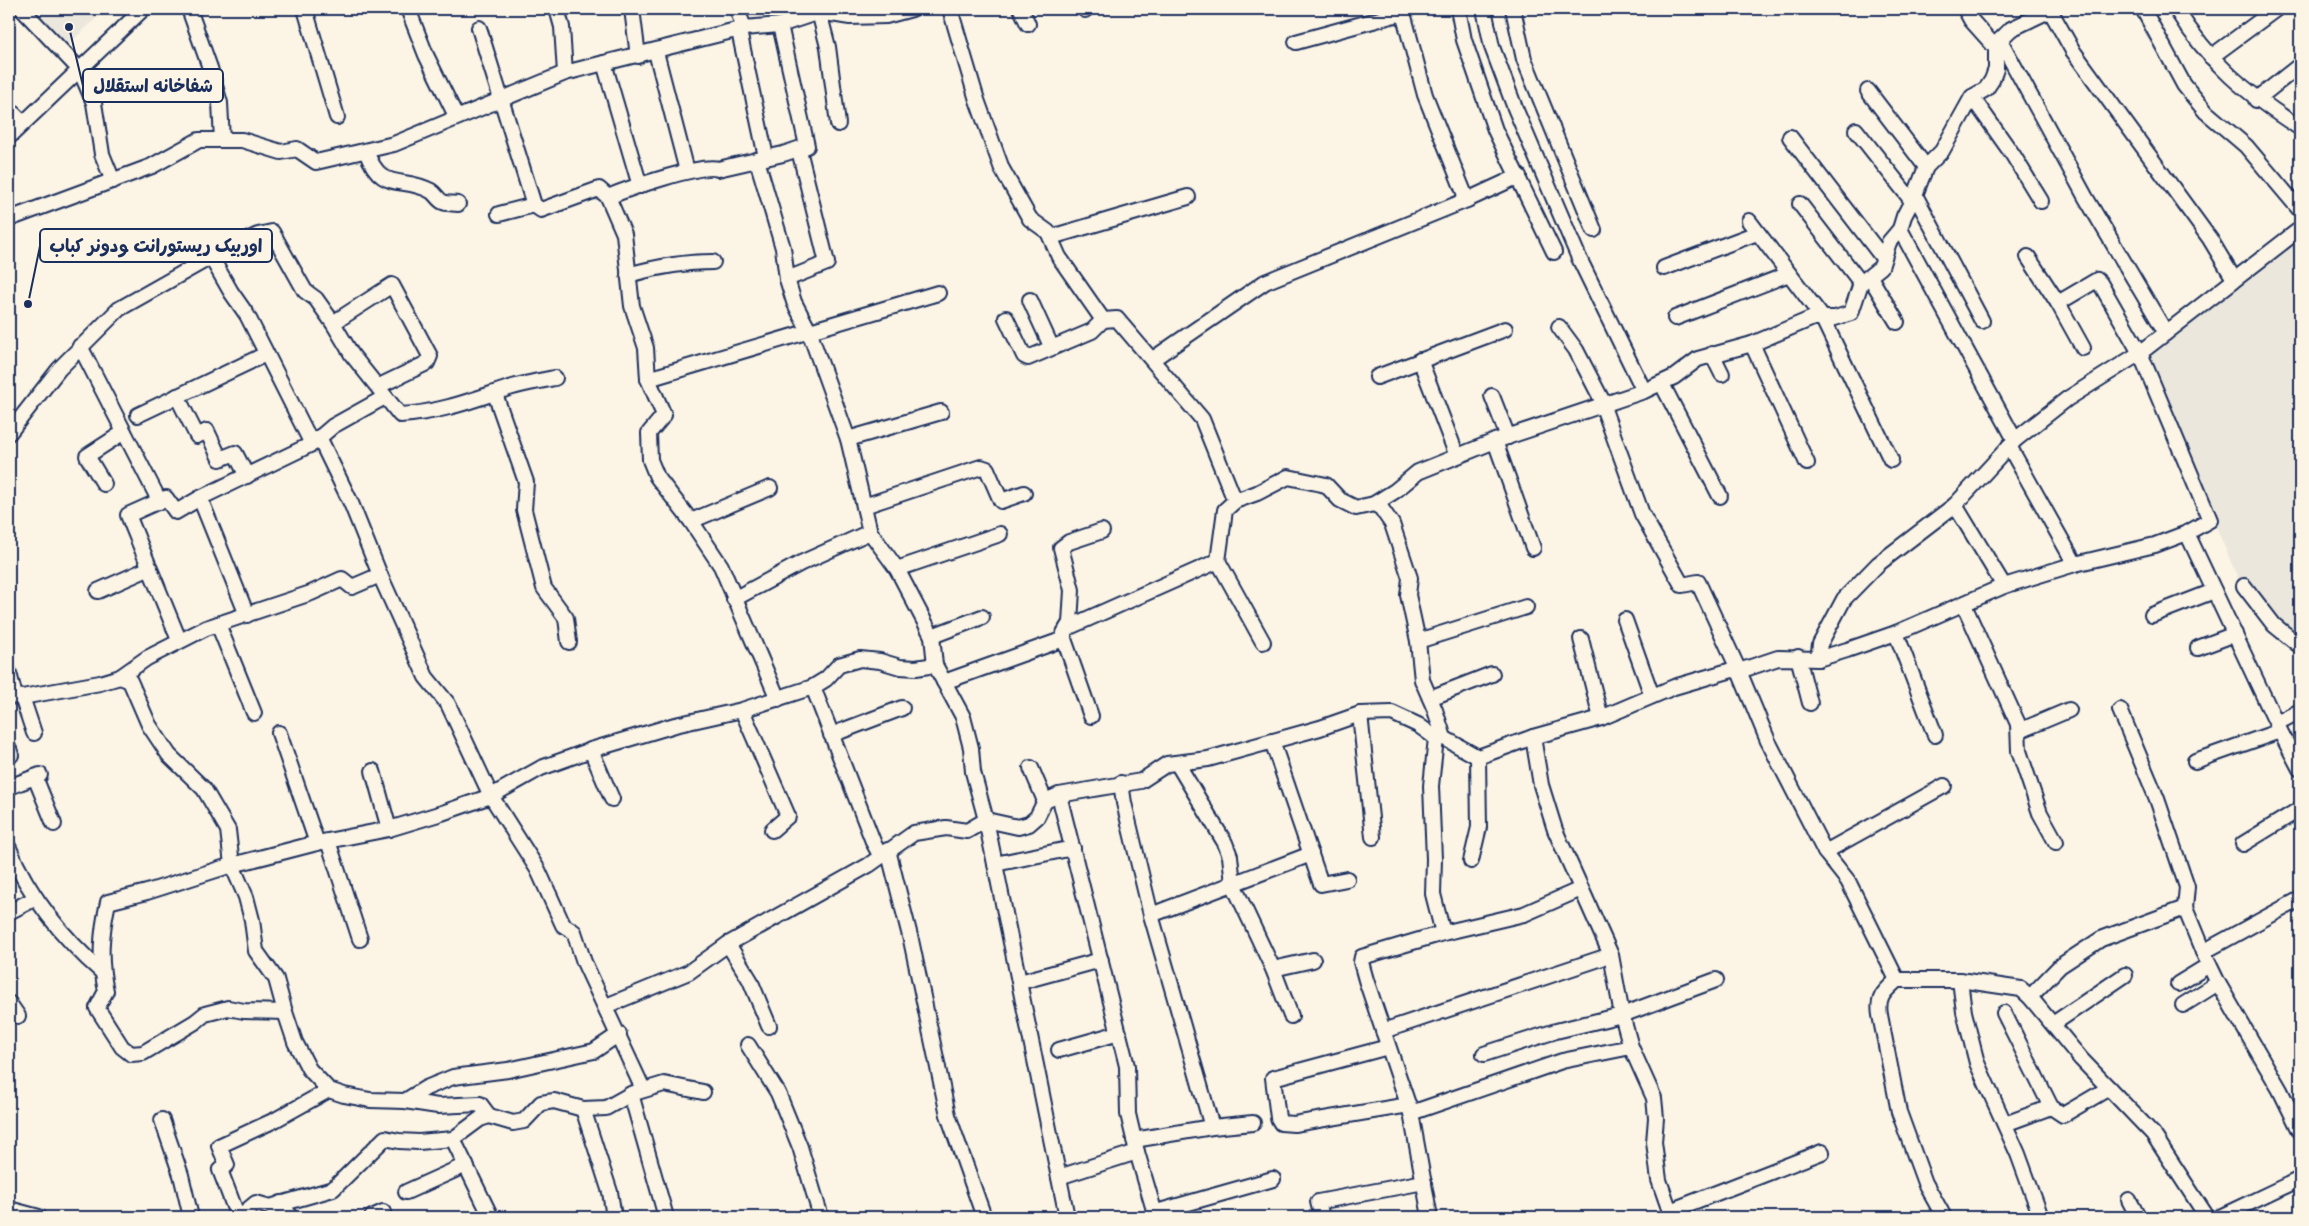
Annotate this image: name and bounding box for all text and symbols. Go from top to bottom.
callout: شفاخانه استقلال [83,69,223,102]
text: شفاخانه استقلال [93,78,213,99]
callout: اوربیک ریستورانت ودونر کباب [40,229,272,262]
text: اوربیک ریستورانت ودونر کباب [50,238,262,259]

